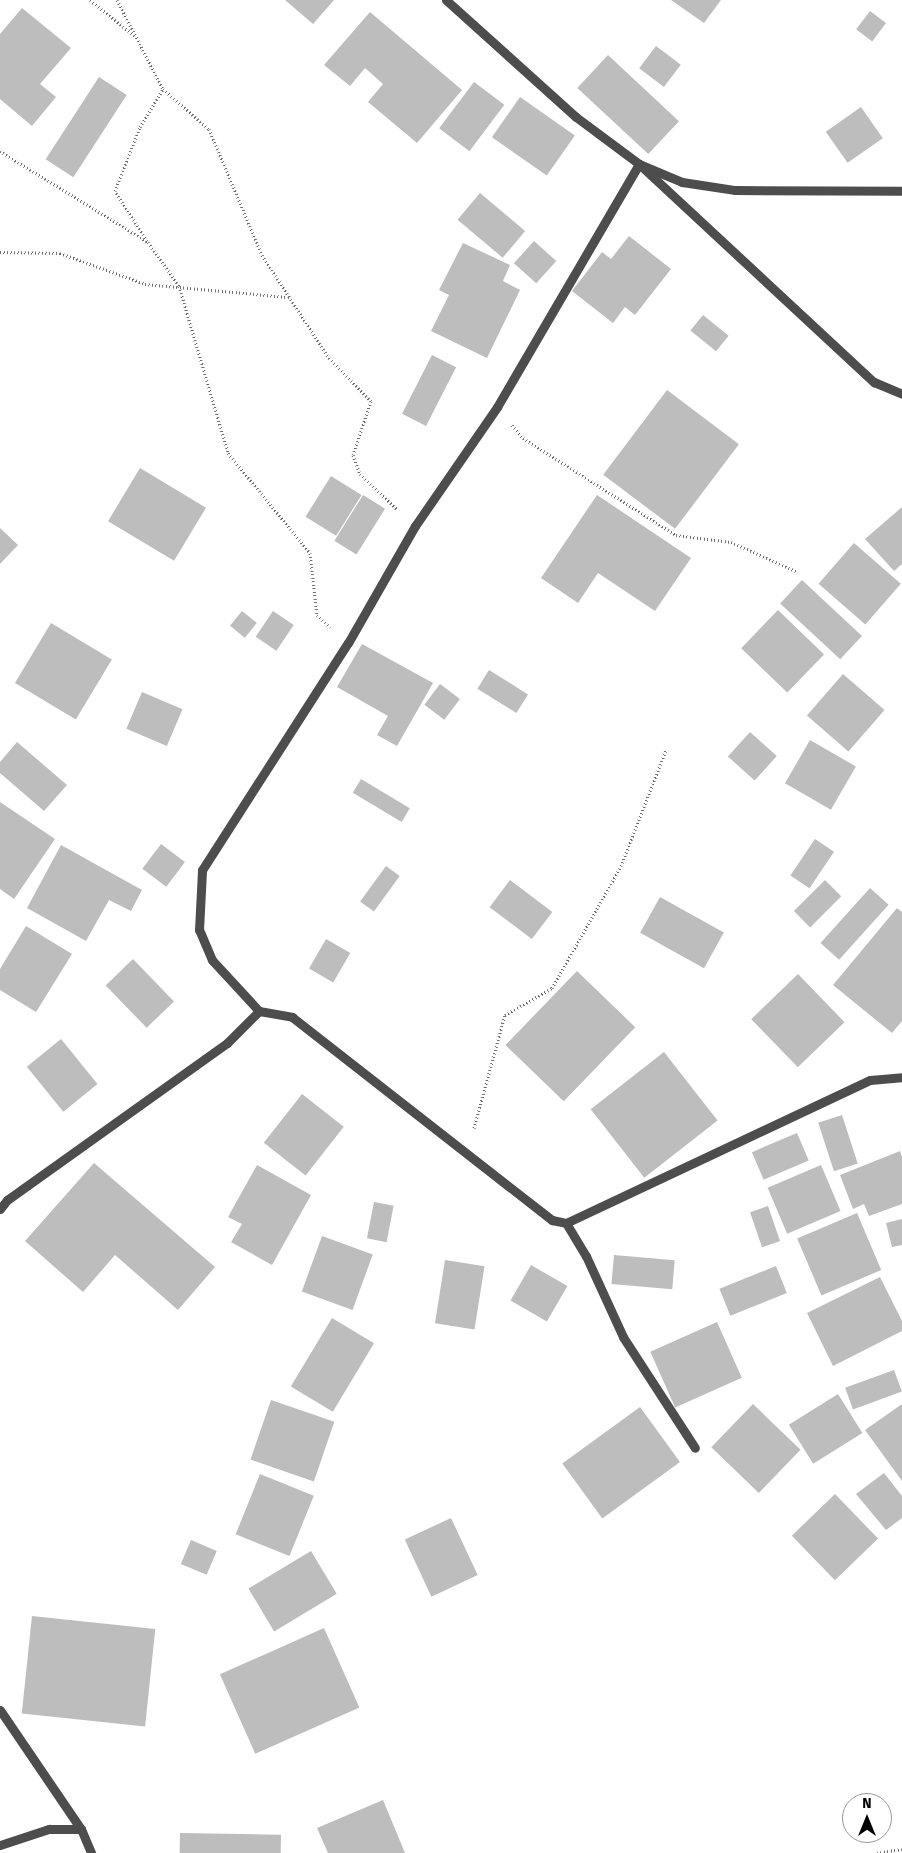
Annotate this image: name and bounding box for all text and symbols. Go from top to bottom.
north arrow [842,1793,892,1843]
text: N [862,1795,872,1812]

